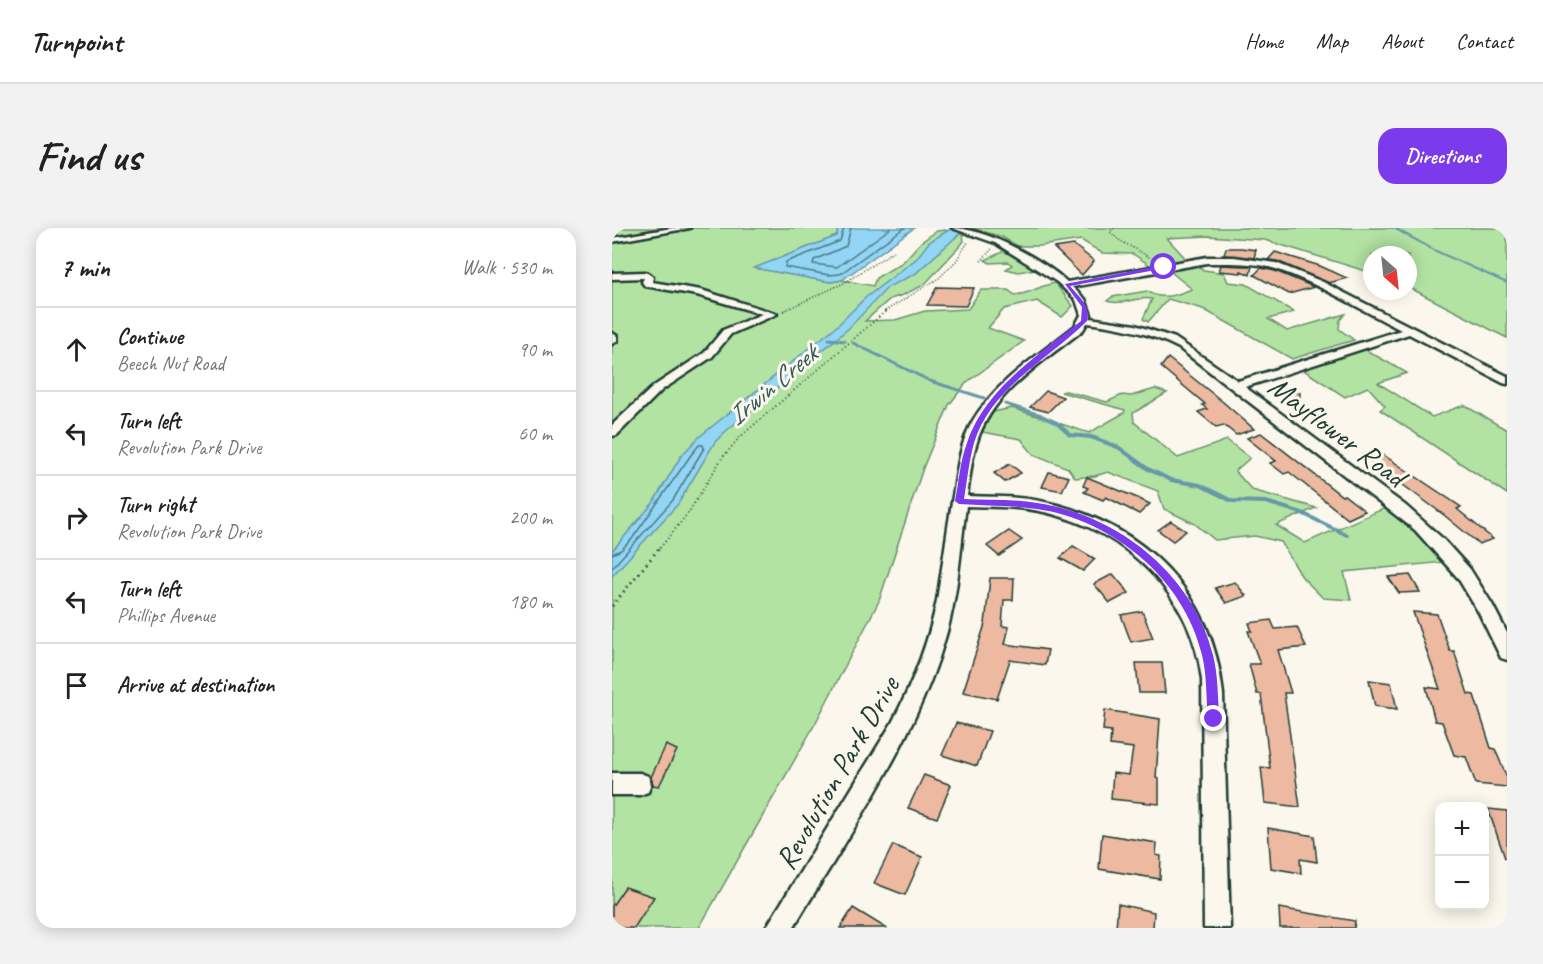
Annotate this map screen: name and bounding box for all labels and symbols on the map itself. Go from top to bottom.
north arrow [1363,246,1417,300]
route start [1150,253,1176,279]
water label: Irwin Creek [720,335,827,433]
street label: Mayflower Road [1261,367,1417,498]
street label: Revolution Park Drive [766,668,909,876]
route end [1200,705,1226,731]

